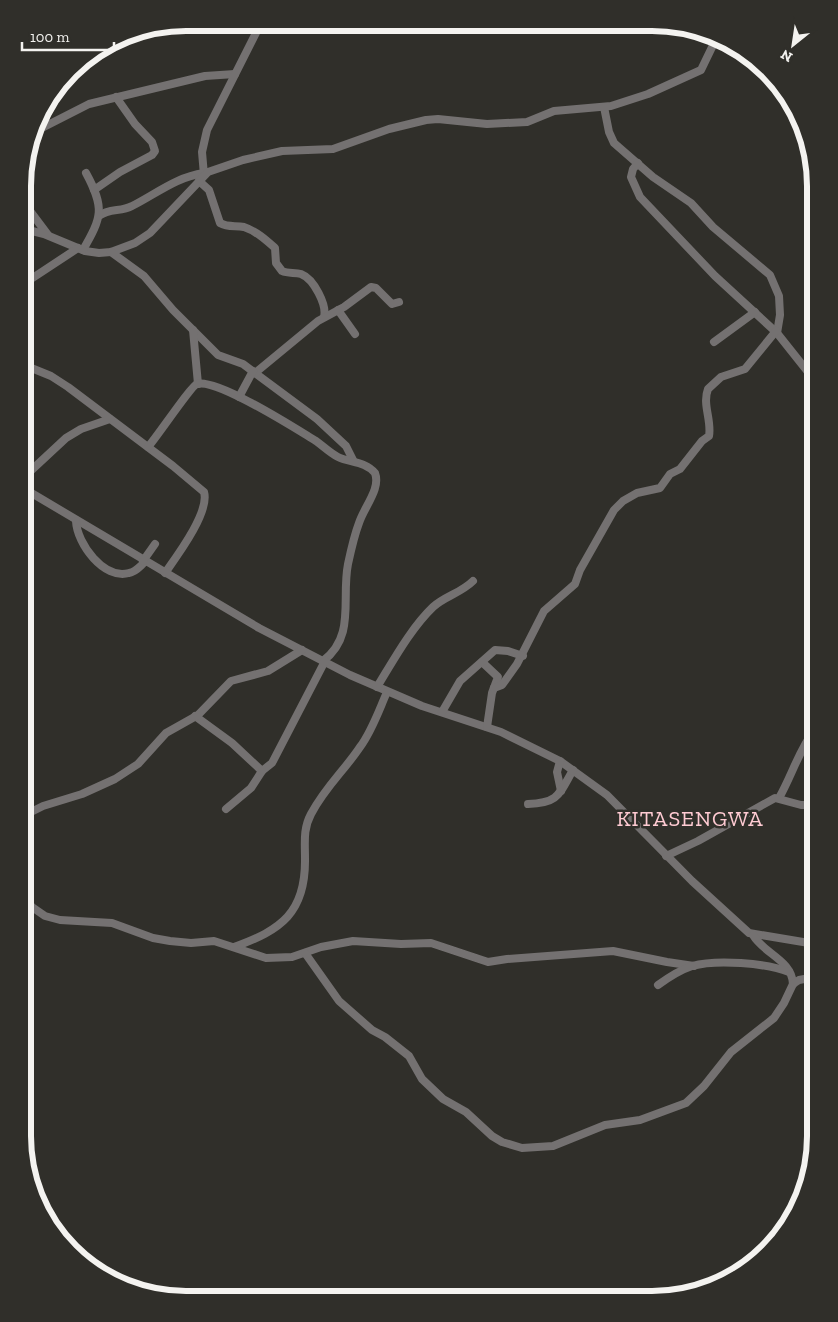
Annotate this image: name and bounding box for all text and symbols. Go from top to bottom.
scale bar [22,20,115,52]
north arrow [768,20,818,70]
text: 100 m [30,28,69,46]
text: N [778,46,796,66]
district label: KITASENGWA [616,805,764,832]

